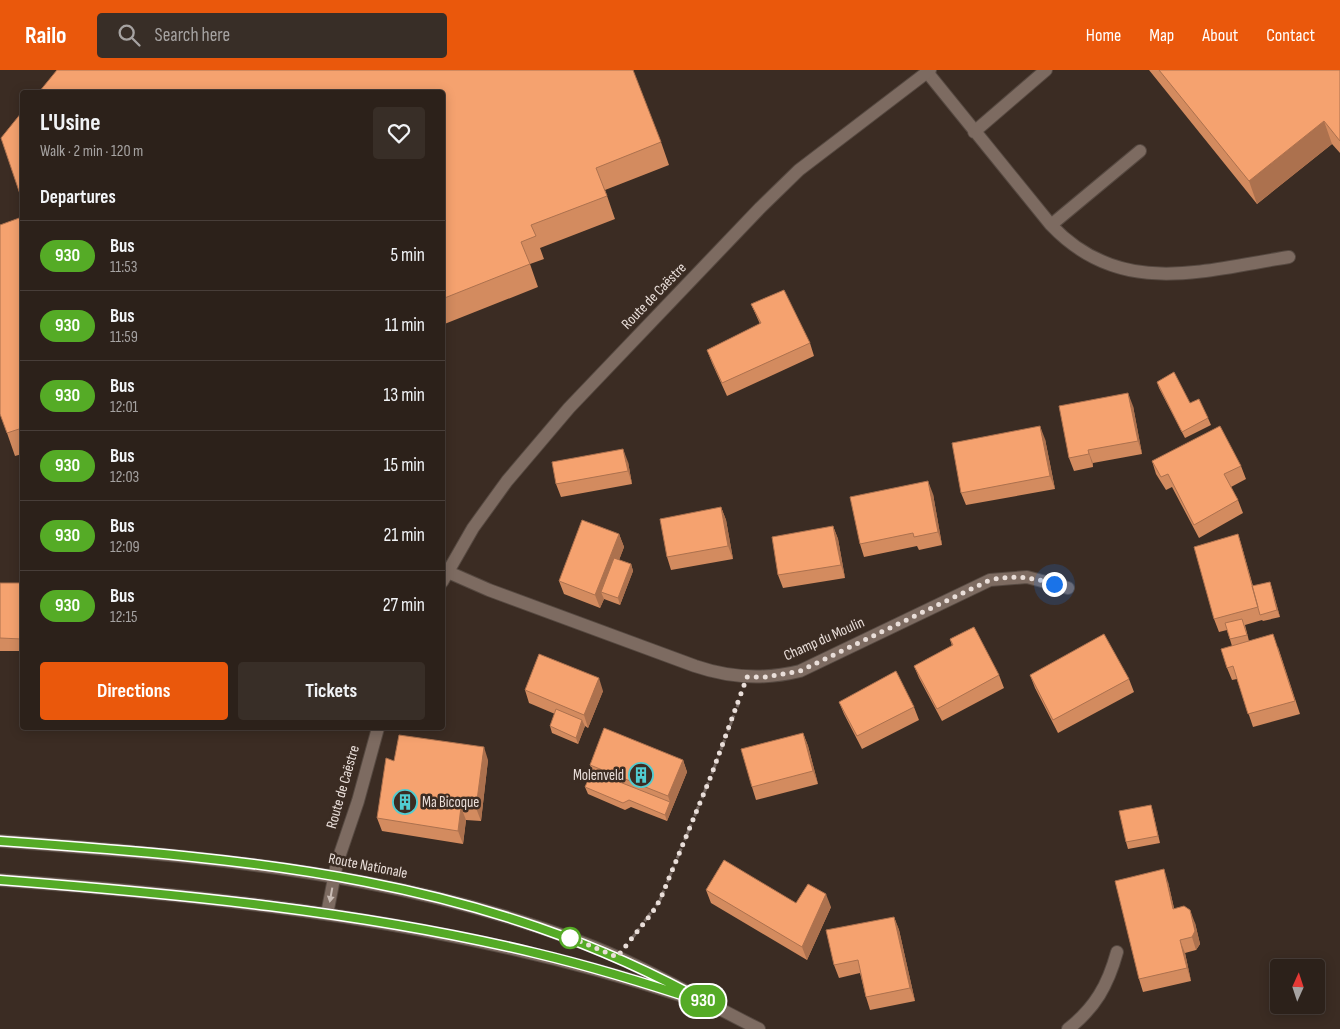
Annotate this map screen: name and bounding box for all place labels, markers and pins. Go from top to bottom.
building icon: Molenveld [628,762,654,788]
place label: Molenveld [573,766,624,785]
building icon: Ma Bicoque [392,789,418,815]
place label: Ma Bicoque [422,793,479,812]
unlabelled marker [559,927,581,949]

